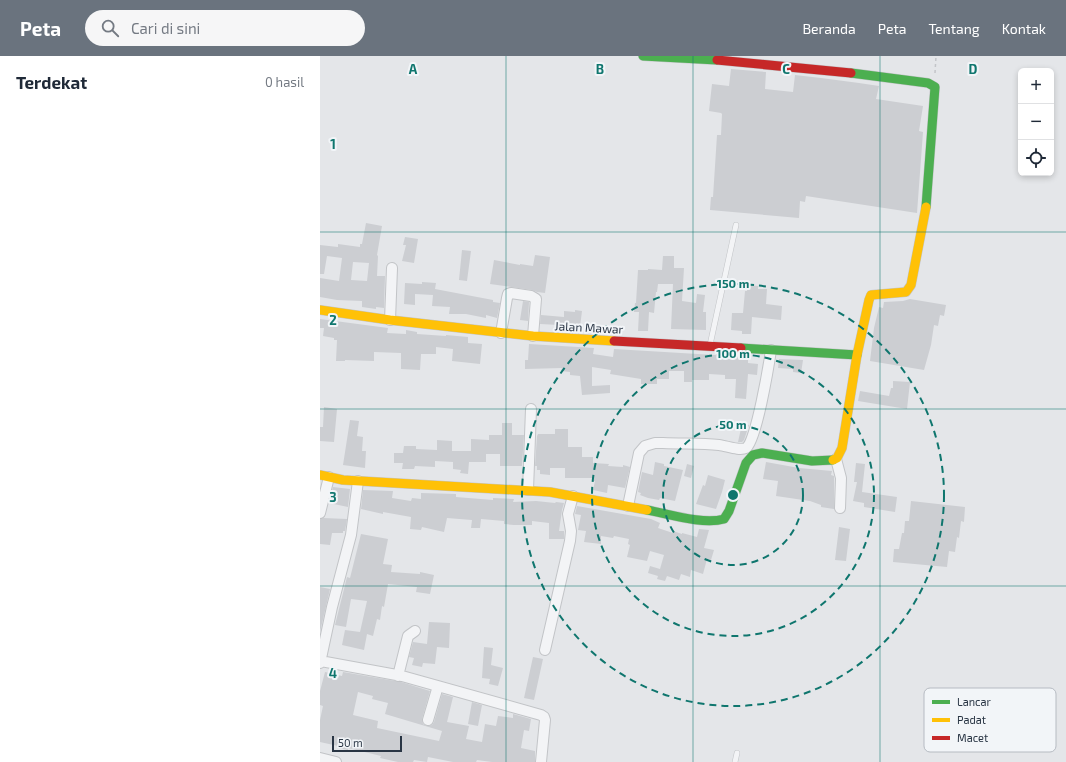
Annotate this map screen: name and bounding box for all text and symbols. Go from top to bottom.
search box [85,10,365,46]
text: Peta [20,17,61,40]
icon: search [99,17,121,39]
text: Cari di sini [131,19,200,37]
text: Beranda [802,20,856,37]
text: Peta [878,20,906,37]
text: Tentang [928,20,980,37]
text: Kontak [1002,20,1046,37]
text: A [409,61,418,77]
text: B [596,61,604,77]
text: C [782,61,790,77]
text: D [969,61,978,77]
map controls [1018,68,1054,176]
button: + [1018,68,1054,104]
text: Terdekat [16,72,87,92]
text: 0 hasil [265,74,304,90]
button: − [1018,104,1054,140]
text: 1 [330,136,336,152]
button: locate [1018,140,1054,176]
text: 150 m [717,276,749,290]
text: 2 [329,312,337,328]
street label: Jalan Mawar [554,318,624,336]
text: 100 m [716,346,750,360]
text: 50 m [719,417,747,431]
centre of rings [726,488,740,502]
text: 3 [329,489,337,505]
text: 4 [329,665,337,681]
legend [924,688,1056,752]
text: Lancar [957,695,992,708]
text: Padat [957,713,986,726]
text: Macet [957,731,988,744]
scale bar [332,734,402,753]
text: 50 m [338,736,363,749]

